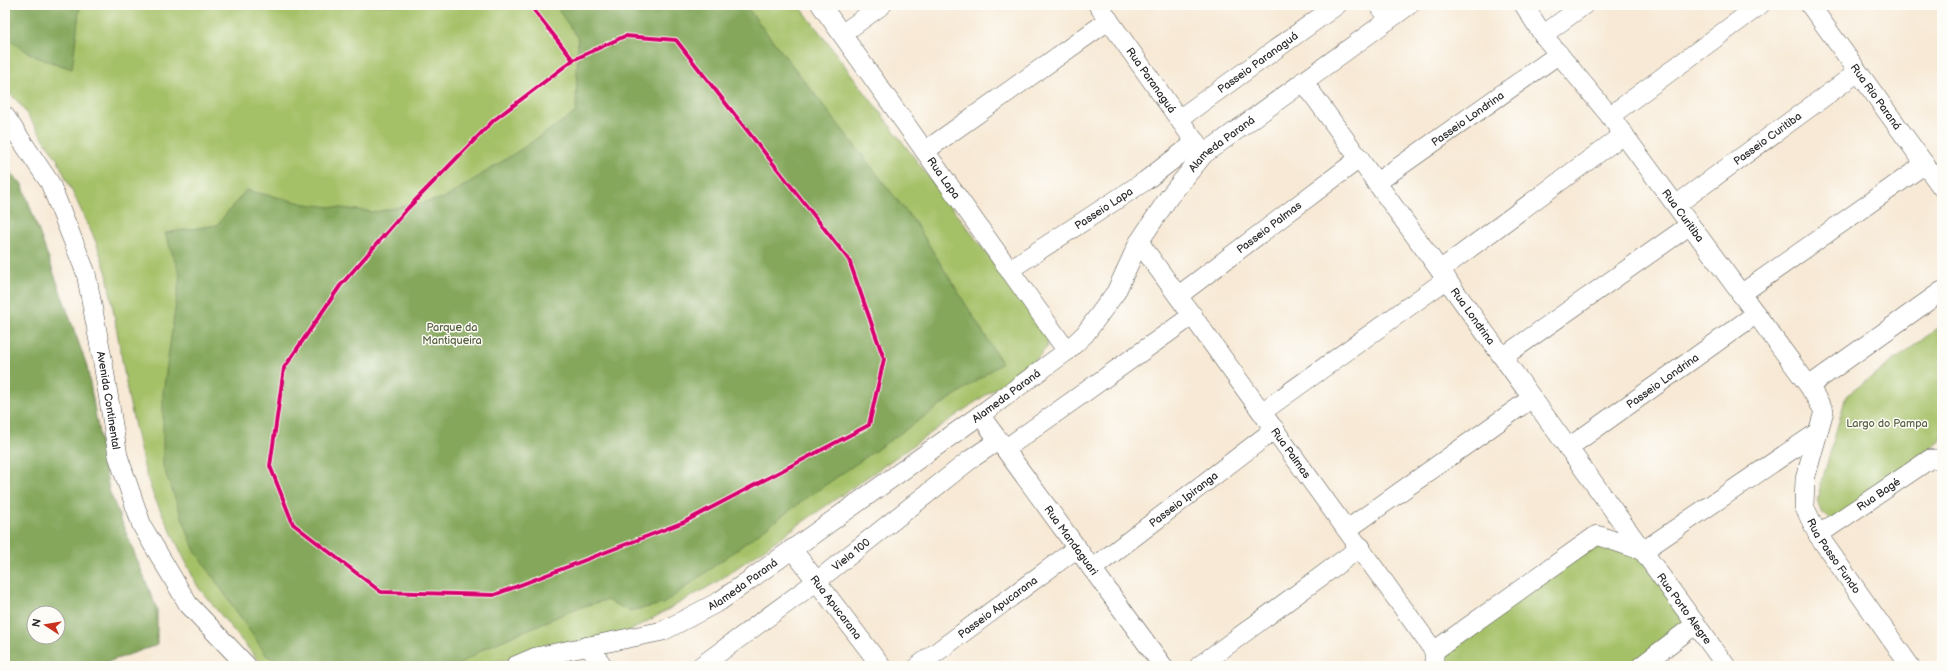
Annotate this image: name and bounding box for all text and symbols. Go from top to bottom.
street label: Passeio Paranaguá [1215,29,1300,96]
street label: Rua Paranaguá [1124,45,1179,115]
street label: Rua Rio Paraná [1848,61,1904,132]
street label: Passeio Londrina [1429,88,1506,148]
street label: Passeio Curitiba [1731,109,1804,167]
street label: Alameda Paraná [1186,113,1257,174]
street label: Rua Lapa [925,154,963,201]
street label: Passeio Lapa [1072,184,1135,232]
street label: Rua Curitiba [1660,186,1707,244]
street label: Passeio Palmas [1234,198,1304,256]
street label: Rua Londrina [1448,285,1498,347]
park label: Parque da Mantiqueira [422,321,482,347]
street label: Avenida Continental [94,350,123,450]
street label: Passeio Londrina [1624,350,1701,411]
street label: Alameda Paraná [969,366,1043,425]
park label: Largo do Pampa [1846,417,1928,430]
street label: Rua Palmas [1269,425,1314,481]
street label: Passeio Ipiranga [1146,469,1220,530]
street label: Rua Bagé [1854,474,1903,513]
street label: Rua Mandaguari [1042,503,1101,578]
street label: Rua Passo Fundo [1804,516,1863,596]
street label: Viela 100 [829,535,873,573]
street label: Alameda Paraná [706,556,780,613]
street label: Rua Porto Alegre [1654,570,1715,647]
street label: Rua Apucarana [808,573,865,642]
street label: Passeio Apucarana [955,573,1040,641]
north arrow [26,605,66,645]
text: N [29,618,44,628]

